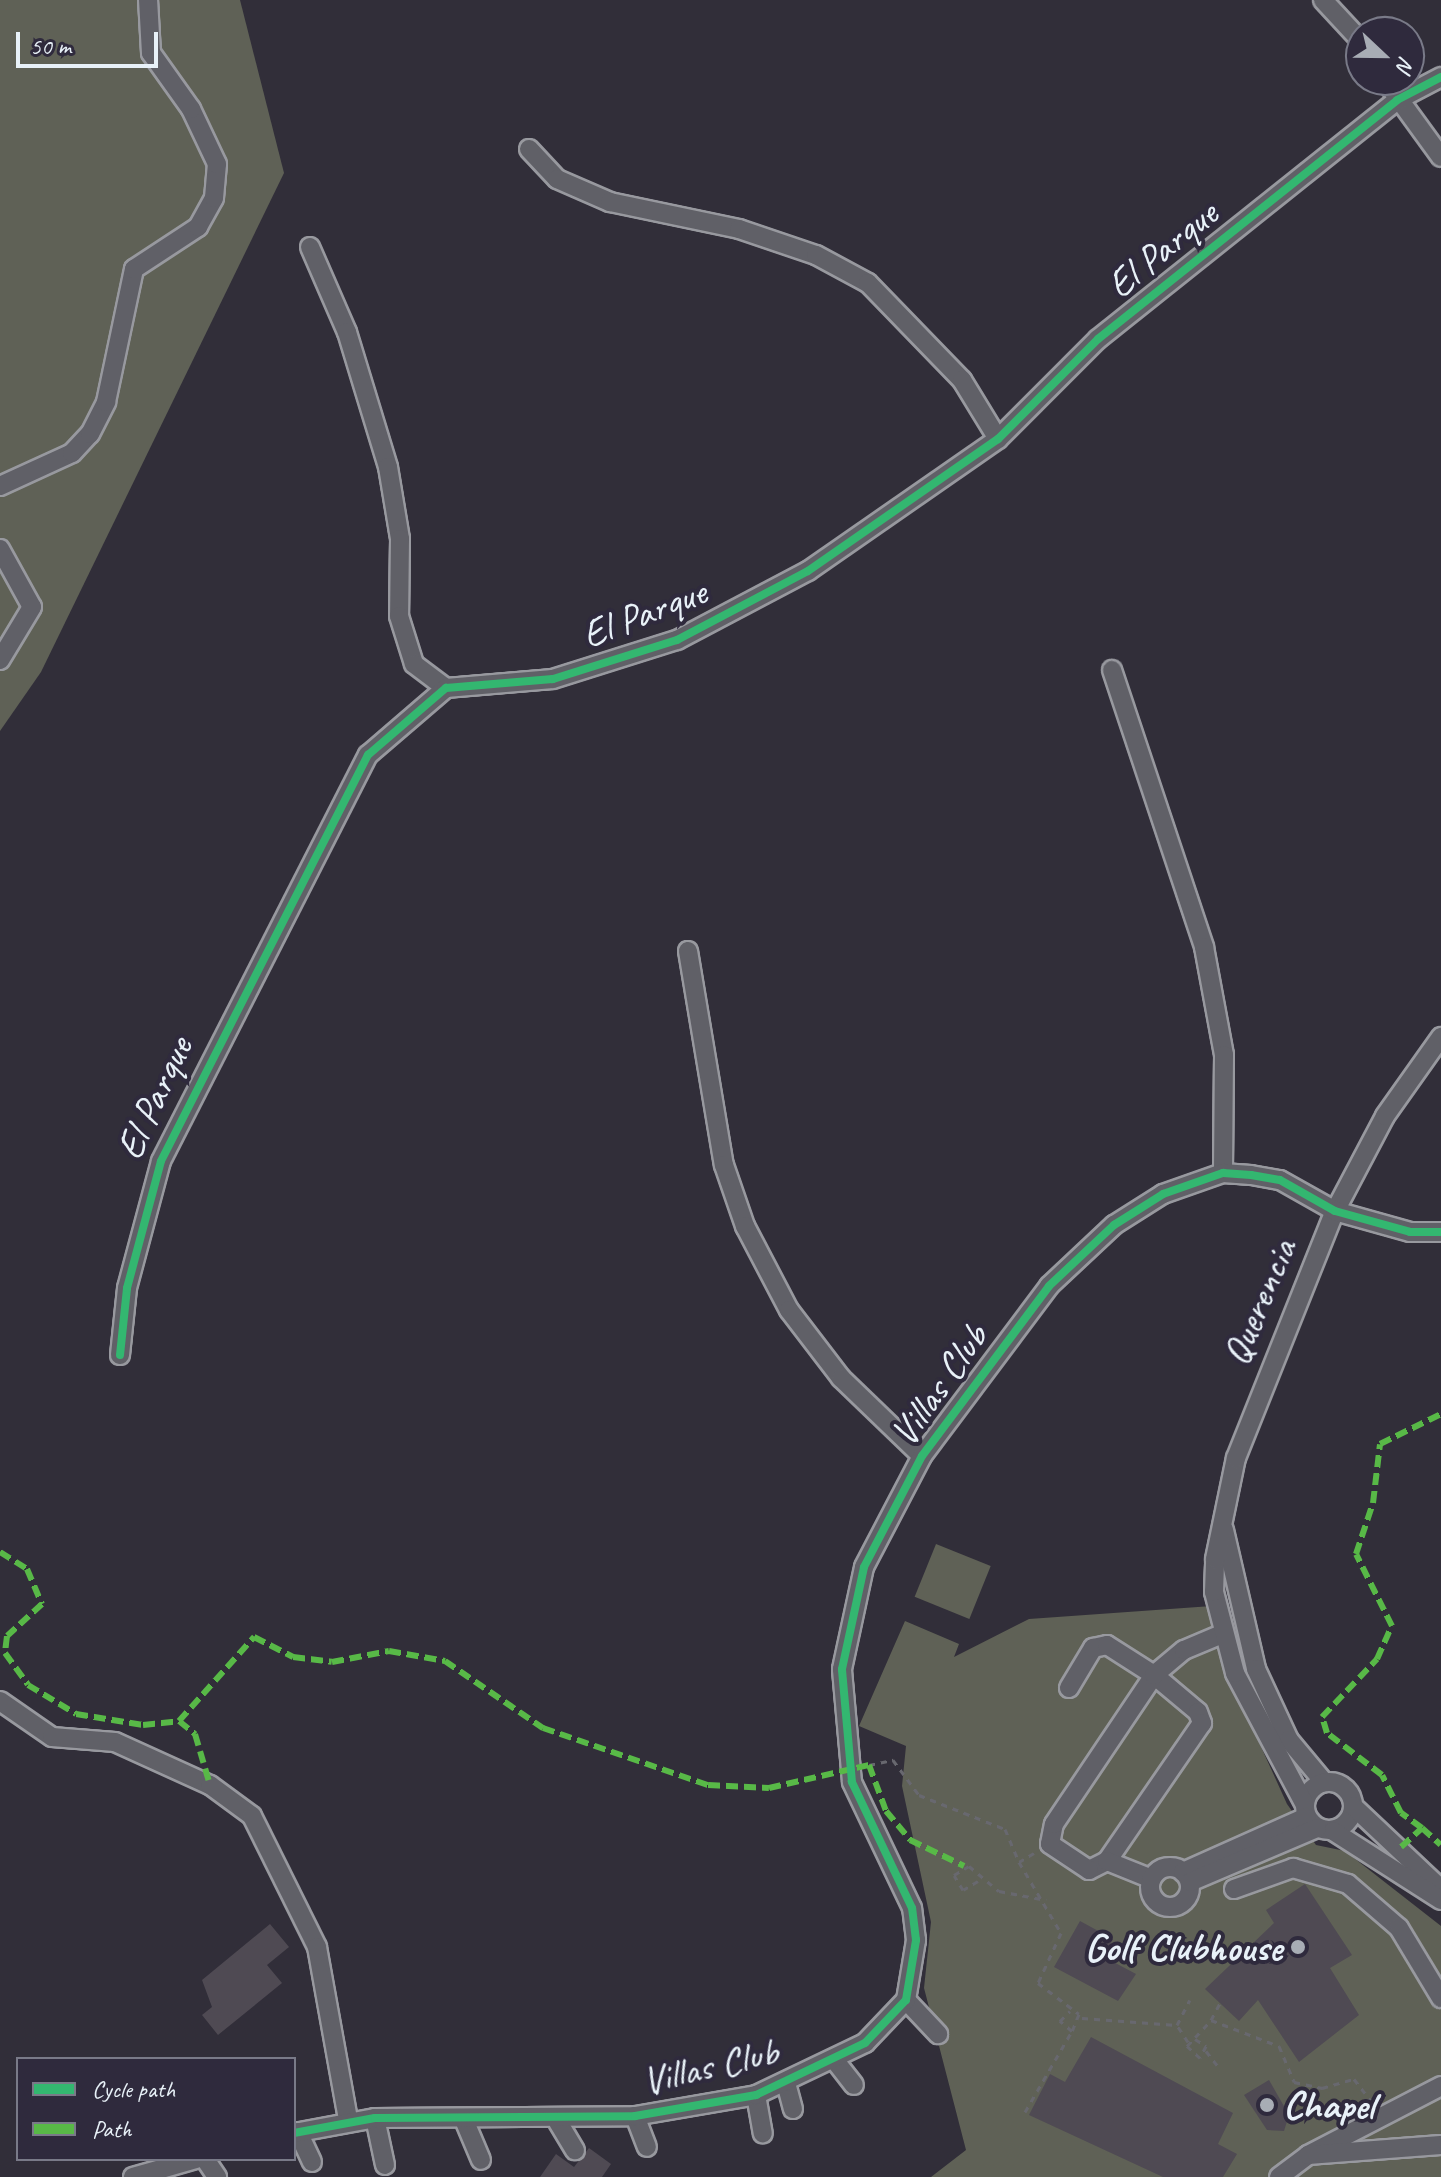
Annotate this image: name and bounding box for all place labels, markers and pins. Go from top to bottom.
place label: Golf Clubhouse [1085,1923,1282,1971]
marker: Golf Clubhouse [1289,1938,1307,1956]
place label: Chapel [1283,2081,1374,2129]
marker: Chapel [1258,2096,1276,2114]

